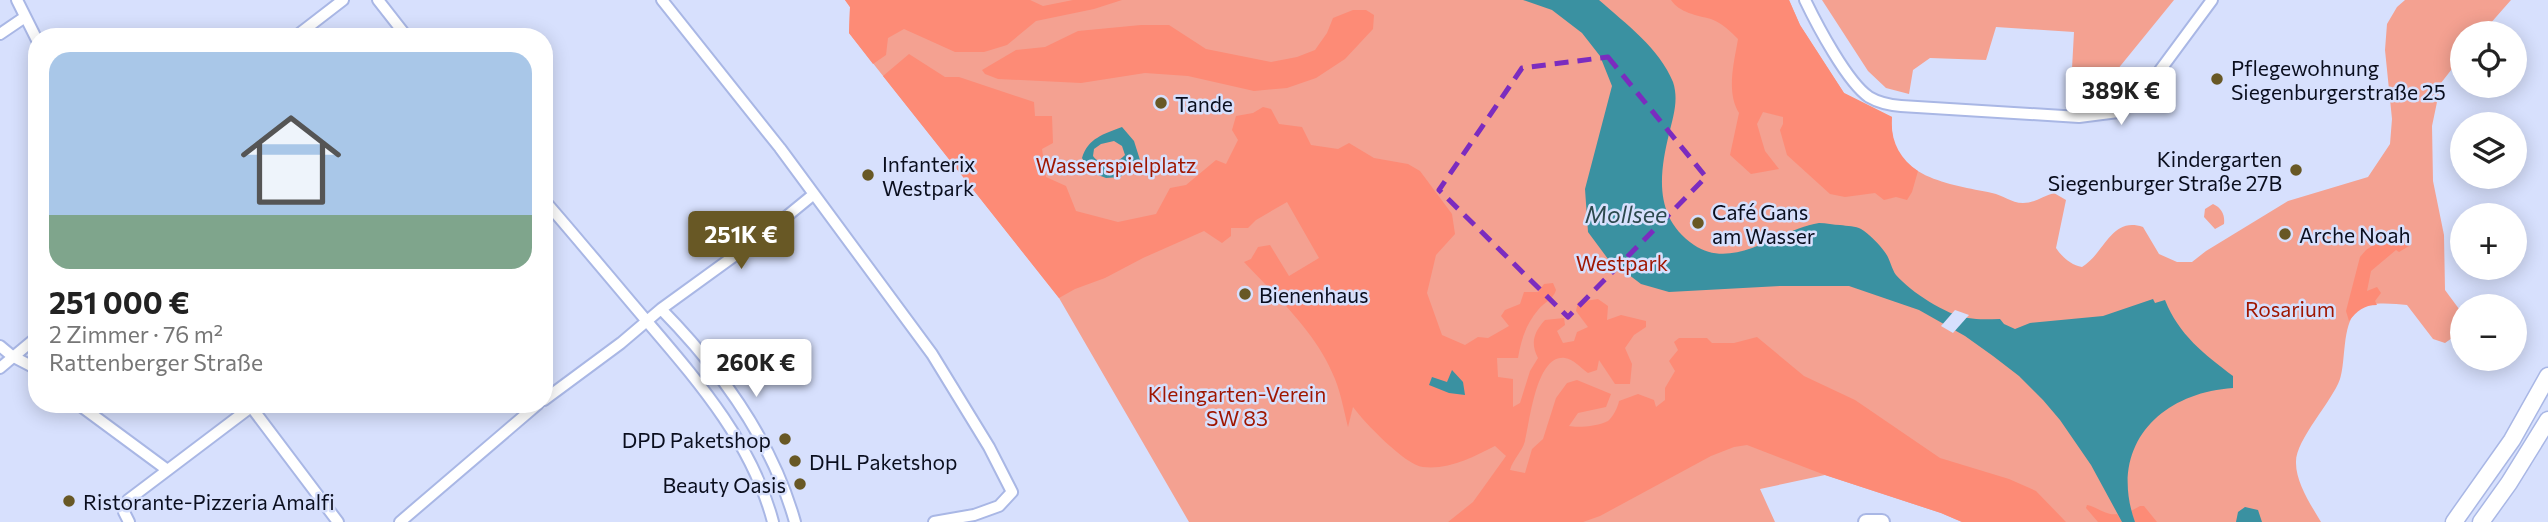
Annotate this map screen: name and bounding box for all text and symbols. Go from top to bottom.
map controls [2450,21,2527,371]
button: locate [2450,21,2527,98]
place label: Pflegewohnung Siegenburgerstraße 25 [2231,55,2446,104]
pin: 389K € [2064,68,2178,127]
marker: Pflegewohnung Siegenburgerstraße 25 [2209,71,2225,87]
text: 389K € [2082,76,2160,104]
place label: Tande [1175,91,1233,116]
marker: Tande [1153,95,1169,111]
icon: home [228,97,354,223]
button: layers [2450,112,2527,189]
place label: Kindergarten Siegenburger Straße 27B [2048,146,2282,195]
place label: Infanterix Westpark [882,151,976,200]
park label: Wasserspielplatz [1035,152,1197,177]
marker: Kindergarten Siegenburger Straße 27B [2288,162,2304,178]
marker: Infanterix Westpark [860,167,876,183]
place label: Café Gans am Wasser [1712,199,1815,248]
water label: Mollsee [1585,200,1667,228]
button: + [2450,203,2527,280]
pin: 251K € [684,212,798,271]
marker: Café Gans am Wasser [1690,215,1706,231]
text: 251K € [704,220,778,248]
place label: Arche Noah [2299,222,2410,247]
marker: Arche Noah [2277,226,2293,242]
park label: Westpark [1576,250,1668,275]
place label: Bienenhaus [1259,282,1368,307]
text: 251 000 € [49,283,190,320]
marker: Bienenhaus [1237,286,1253,302]
button: − [2450,294,2527,371]
park label: Rosarium [2245,296,2335,321]
text: 2 Zimmer · 76 m² [49,320,223,348]
pin: 260K € [699,340,813,399]
text: Rattenberger Straße [49,348,263,376]
text: 260K € [716,348,796,376]
park label: Kleingarten-Verein SW 83 [1148,381,1326,430]
place label: DPD Paketshop [622,427,771,452]
marker: DPD Paketshop [777,431,793,447]
place label: DHL Paketshop [809,449,957,474]
marker: DHL Paketshop [787,453,803,469]
place label: Beauty Oasis [663,472,786,497]
marker: Beauty Oasis [792,476,808,492]
place label: Ristorante-Pizzeria Amalfi [83,489,335,514]
marker: Ristorante-Pizzeria Amalfi [61,493,77,509]

